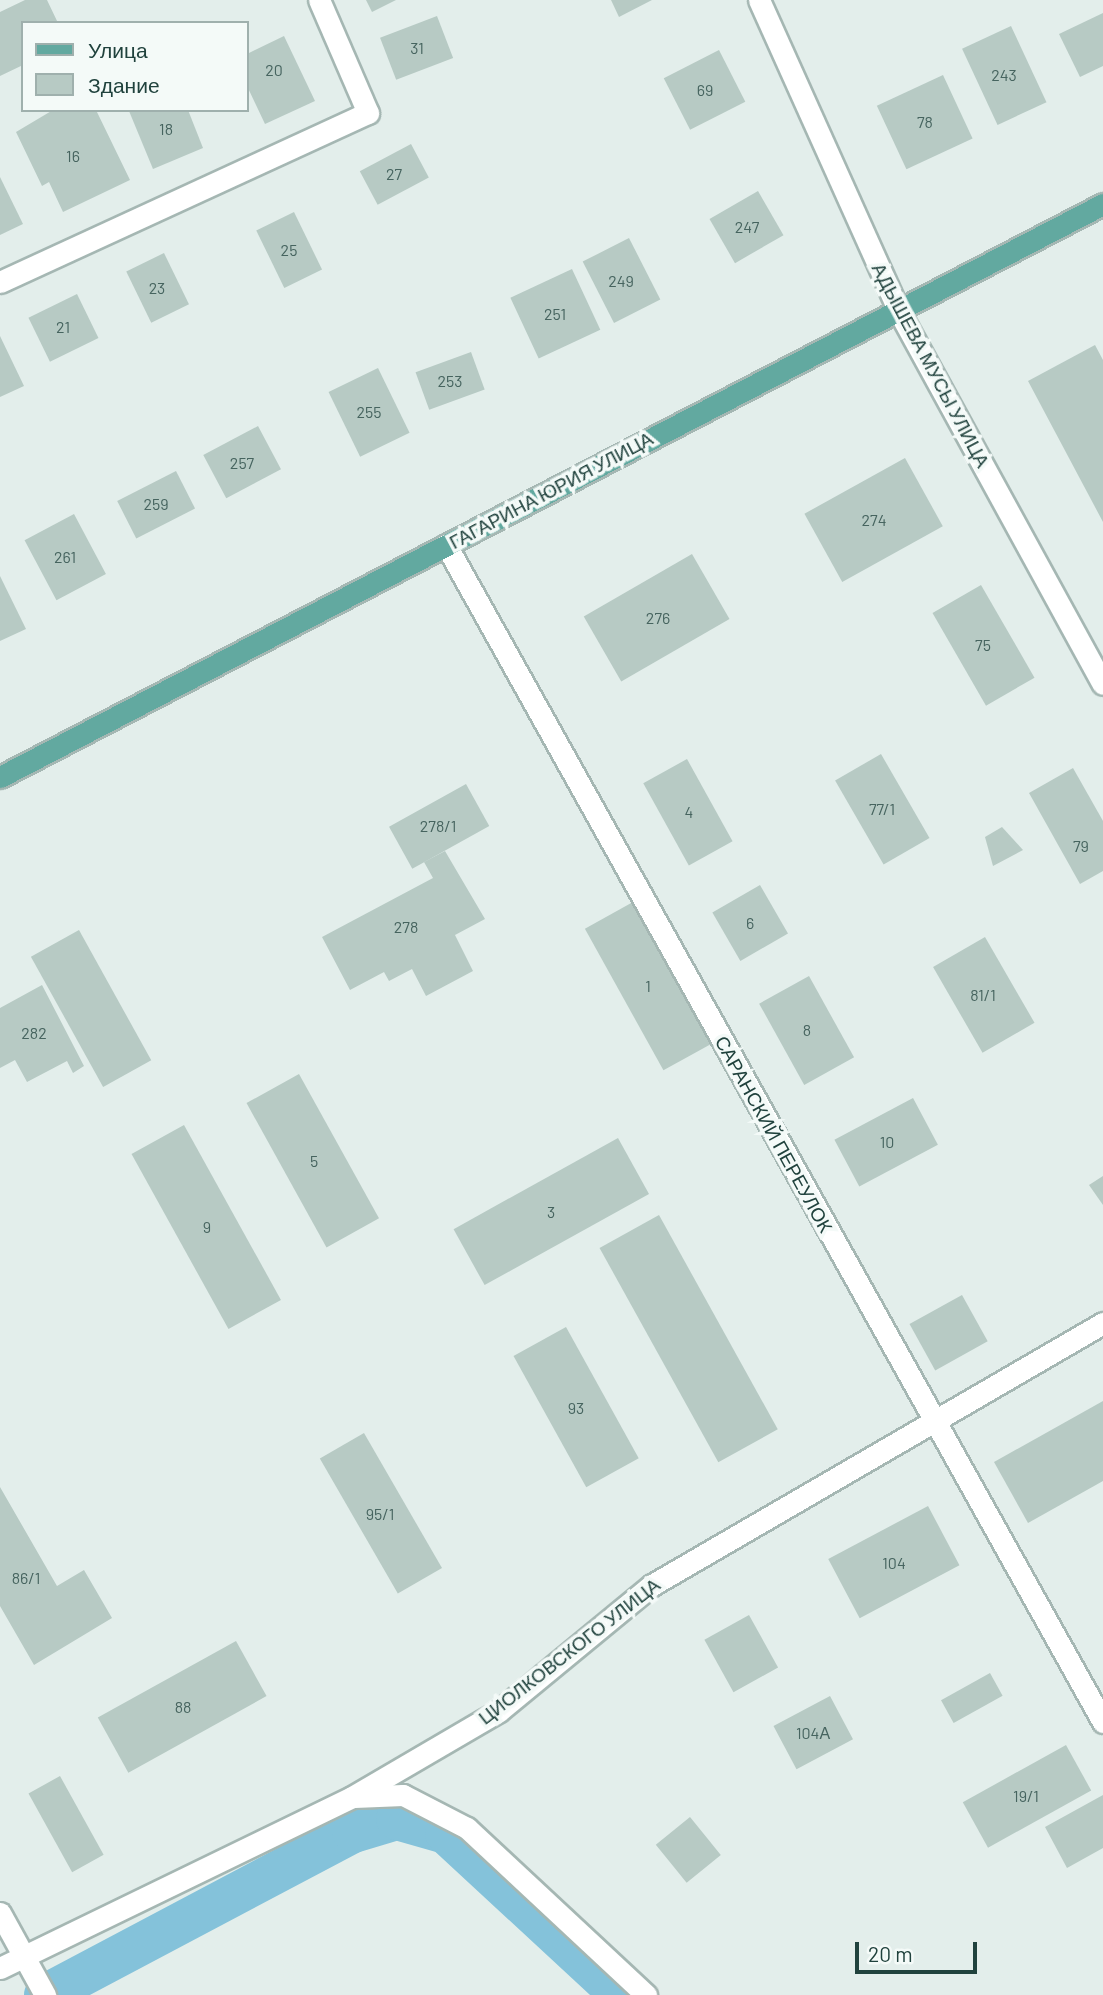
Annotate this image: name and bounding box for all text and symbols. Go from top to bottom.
legend [21,21,248,112]
text: Улица [88,37,148,62]
house number: 31 [410,38,424,58]
house number: 20 [265,60,283,80]
house number: 243 [991,65,1017,85]
text: Здание [88,72,160,97]
house number: 69 [697,80,713,100]
house number: 78 [917,112,933,132]
house number: 18 [159,119,173,139]
house number: 16 [66,146,80,166]
house number: 27 [386,164,402,184]
house number: 247 [735,217,759,237]
house number: 25 [281,240,297,260]
street label: АДЫШЕВА МУСЫ УЛИЦА [867,259,995,471]
house number: 249 [608,271,634,291]
house number: 23 [149,278,165,298]
house number: 251 [544,304,566,324]
house number: 21 [56,317,70,337]
house number: 253 [437,371,463,391]
house number: 255 [356,402,382,422]
street label: ГАГАРИНА ЮРИЯ УЛИЦА [445,427,657,553]
house number: 257 [230,453,254,473]
house number: 259 [143,494,169,514]
house number: 274 [862,510,886,530]
house number: 261 [54,547,76,567]
house number: 276 [646,608,670,628]
house number: 75 [975,635,991,655]
house number: 77/1 [869,799,895,819]
house number: 4 [685,802,693,822]
house number: 278/1 [420,816,456,836]
house number: 79 [1073,836,1089,856]
house number: 6 [746,913,754,933]
house number: 278 [394,917,418,937]
house number: 1 [645,976,651,996]
house number: 81/1 [970,985,996,1005]
house number: 8 [803,1020,811,1040]
house number: 282 [21,1023,47,1043]
street label: САРАНСКИЙ ПЕРЕУЛОК [710,1032,838,1236]
house number: 10 [880,1132,894,1152]
house number: 5 [310,1151,318,1171]
house number: 3 [547,1202,555,1222]
house number: 9 [203,1217,211,1237]
house number: 93 [568,1398,584,1418]
house number: 95/1 [366,1504,394,1524]
house number: 104 [882,1553,906,1573]
house number: 86/1 [12,1568,40,1588]
street label: ЦИОЛКОВСКОГО УЛИЦА [474,1573,664,1729]
house number: 88 [175,1697,191,1717]
house number: 104А [796,1723,830,1743]
house number: 19/1 [1013,1786,1039,1806]
scale bar [858,1928,981,1972]
text: 20 m [868,1941,913,1966]

